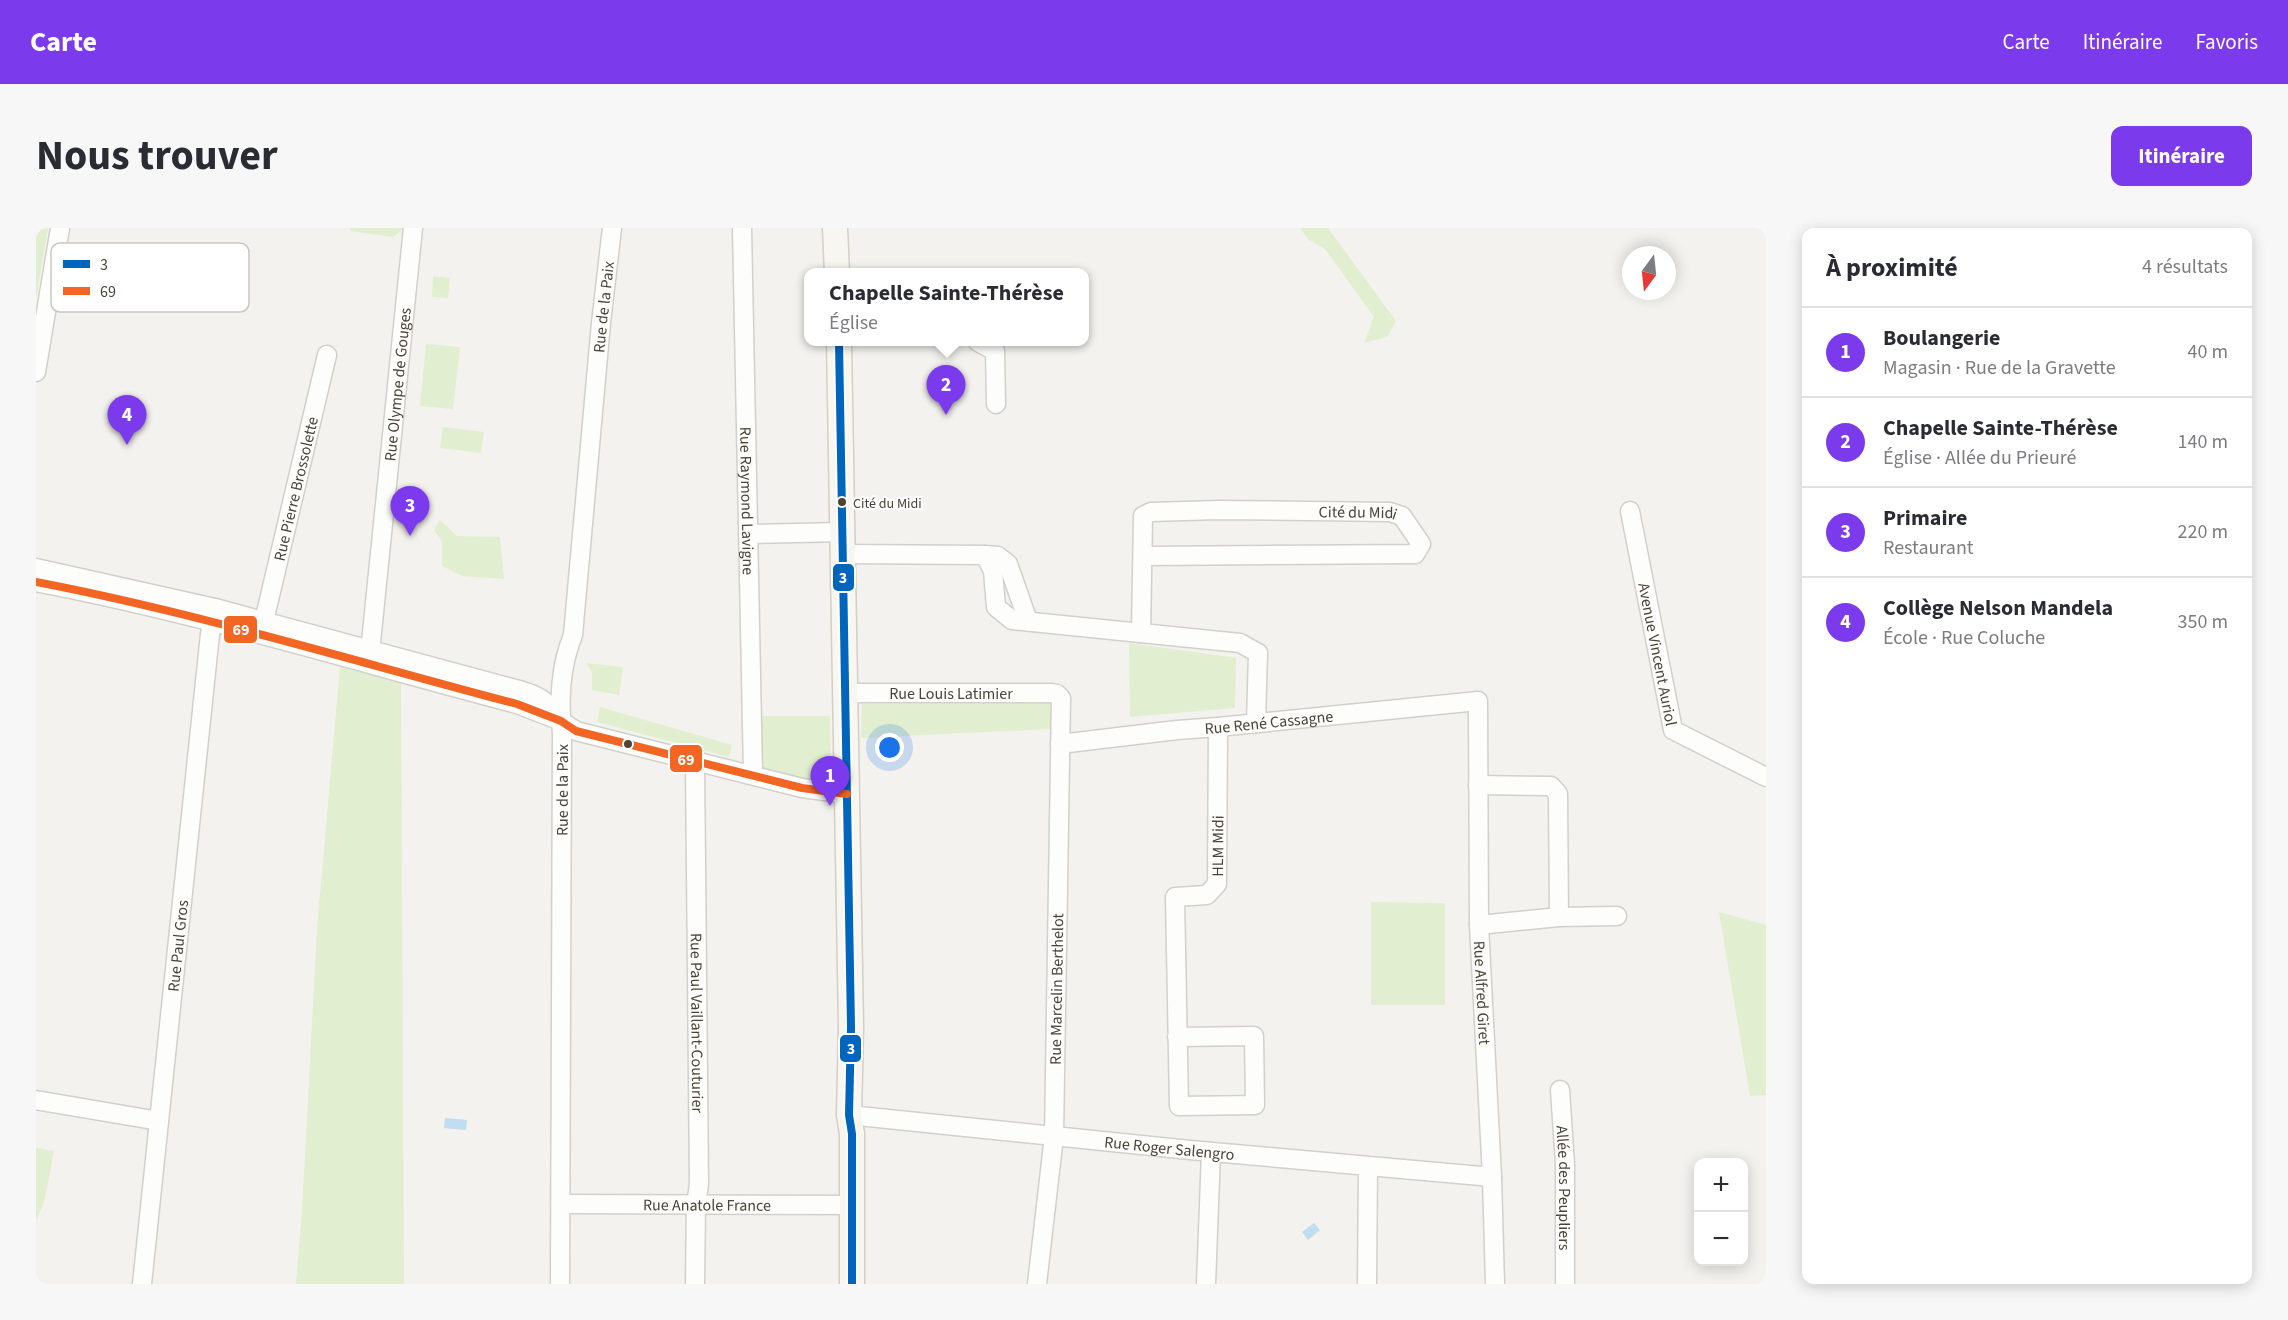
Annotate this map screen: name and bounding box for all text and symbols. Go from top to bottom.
text: Carte [30,22,97,62]
text: Carte [2003,27,2050,57]
text: Itinéraire [2083,27,2162,57]
text: Favoris [2195,27,2258,57]
text: Nous trouver [36,126,278,186]
button: Itinéraire [2111,126,2252,186]
legend [51,243,249,312]
north arrow [1622,246,1676,300]
text: À proximité [1826,249,1958,286]
text: 4 résultats [2142,253,2228,281]
text: 3 [100,254,108,276]
street label: Rue de la Paix [588,260,620,354]
popup [804,268,1089,346]
text: Chapelle Sainte-Thérèse [829,277,1064,309]
text: 69 [100,281,116,303]
street label: Rue Olympe de Gouges [379,306,417,462]
text: Église [829,309,878,337]
text: Boulangerie [1883,322,2000,354]
text: 1 [1840,338,1851,366]
text: 40 m [2188,338,2228,366]
text: Magasin · Rue de la Gravette [1883,354,2116,382]
pin: 2 [926,366,966,415]
pin: 4 [108,396,146,445]
text: Chapelle Sainte-Thérèse [1883,412,2118,444]
street label: Rue Pierre Brossolette [269,414,324,563]
street label: Rue Raymond Lavigne [734,427,759,575]
text: 2 [1840,428,1851,456]
text: 140 m [2178,428,2228,456]
text: Église · Allée du Prieuré [1883,444,2076,472]
pin: 3 [390,486,430,536]
place label: Cité du Midi [853,494,922,514]
marker: Cité du Midi [836,496,848,508]
street label: Cité du Midi [1319,501,1400,526]
text: Primaire [1883,502,1967,534]
text: 3 [1840,518,1851,546]
text: 220 m [2178,518,2228,546]
text: Restaurant [1883,534,1974,562]
line badge: 3 [832,563,855,592]
text: 3 [839,567,847,589]
street label: Avenue Vincent Auriol [1632,581,1682,728]
text: Collège Nelson Mandela [1883,592,2113,624]
text: 4 [1840,608,1851,636]
text: 350 m [2178,608,2228,636]
line badge: 69 [223,615,258,644]
text: 69 [233,619,249,641]
text: École · Rue Coluche [1883,624,2045,652]
street label: Rue Louis Latimier [889,683,1013,705]
street label: Rue René Cassagne [1204,706,1334,740]
your location [875,733,904,762]
unlabelled marker [622,738,634,750]
street label: Rue de la Paix [552,744,574,836]
line badge: 69 [669,744,703,773]
text: 69 [678,749,694,771]
pin: 1 [810,756,850,806]
street label: HLM Midi [1207,815,1229,877]
street label: Rue Paul Gros [163,899,194,993]
street label: Rue Marcelin Berthelot [1045,912,1069,1065]
street label: Rue Paul Vaillant-Couturier [685,933,708,1114]
street label: Rue Alfred Giret [1468,940,1495,1046]
line badge: 3 [839,1034,862,1063]
text: 3 [847,1038,855,1060]
street label: Allée des Peupliers [1550,1125,1575,1251]
street label: Rue Roger Salengro [1103,1131,1235,1166]
map controls [1694,1158,1748,1266]
button: + [1694,1158,1748,1212]
street label: Rue Anatole France [643,1194,771,1217]
button: − [1694,1212,1748,1266]

